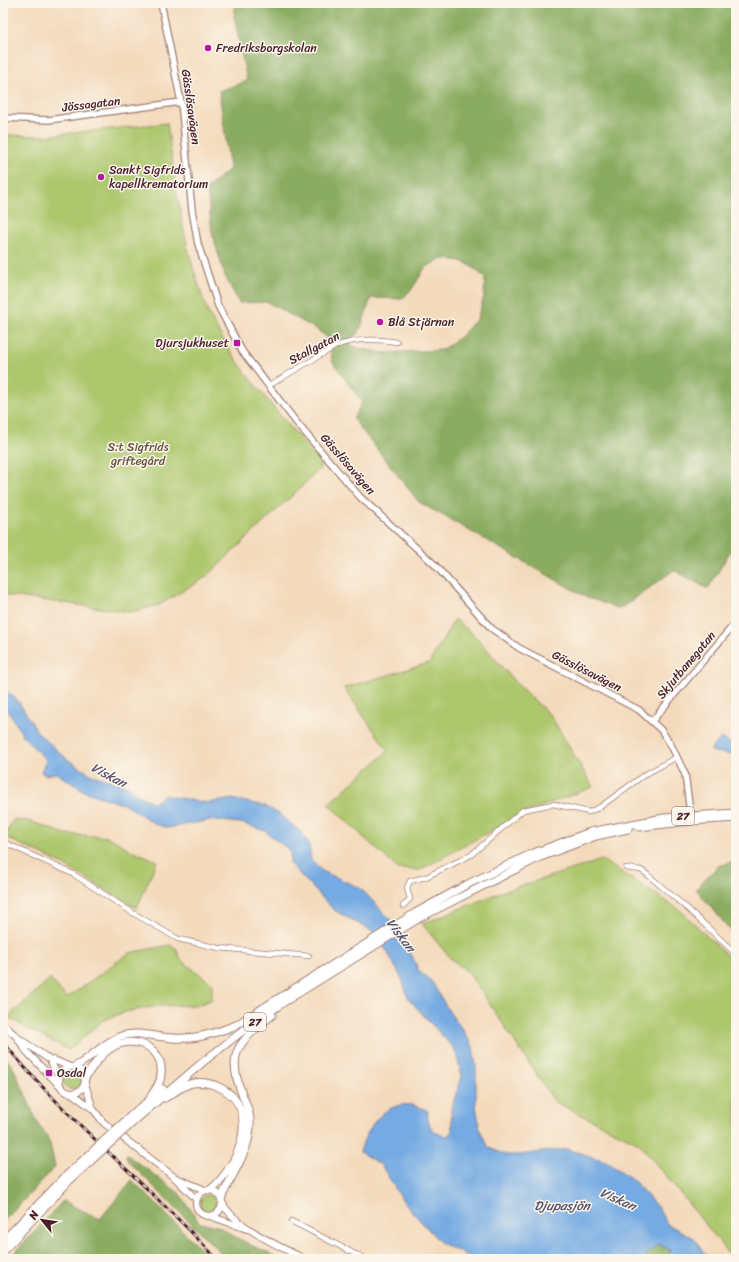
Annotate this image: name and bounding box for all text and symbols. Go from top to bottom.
place label: Fredriksborgskolan [216,37,317,59]
marker: Fredriksborgskolan [203,43,213,53]
street label: Gässlösavägen [175,68,207,147]
street label: Jössagatan [60,89,122,119]
place label: Sankt Sigfrids kapellkrematorium [109,159,208,195]
marker: Sankt Sigfrids kapellkrematorium [96,172,106,182]
place label: Blå Stjärnan [388,311,455,333]
marker: Blå Stjärnan [375,317,385,327]
street label: Stallgatan [284,325,344,371]
place label: Djursjukhuset [155,332,229,354]
marker: Djursjukhuset [232,338,242,348]
street label: Gässlösavägen [315,428,382,500]
park label: S:t Sigfrids griftegård [107,436,169,472]
street label: Skjutbanegatan [651,625,722,704]
street label: Gässlösavägen [548,644,626,698]
water label: Viskan [87,756,133,795]
road number: 27 [672,807,694,825]
water label: Viskan [380,913,423,959]
road number: 27 [244,1013,266,1031]
place label: Osdal [57,1062,87,1084]
marker: Osdal [44,1068,54,1078]
water label: Viskan [596,1181,642,1218]
water label: Djupasjön [534,1194,592,1217]
north arrow [22,1200,62,1240]
text: N [23,1207,44,1224]

